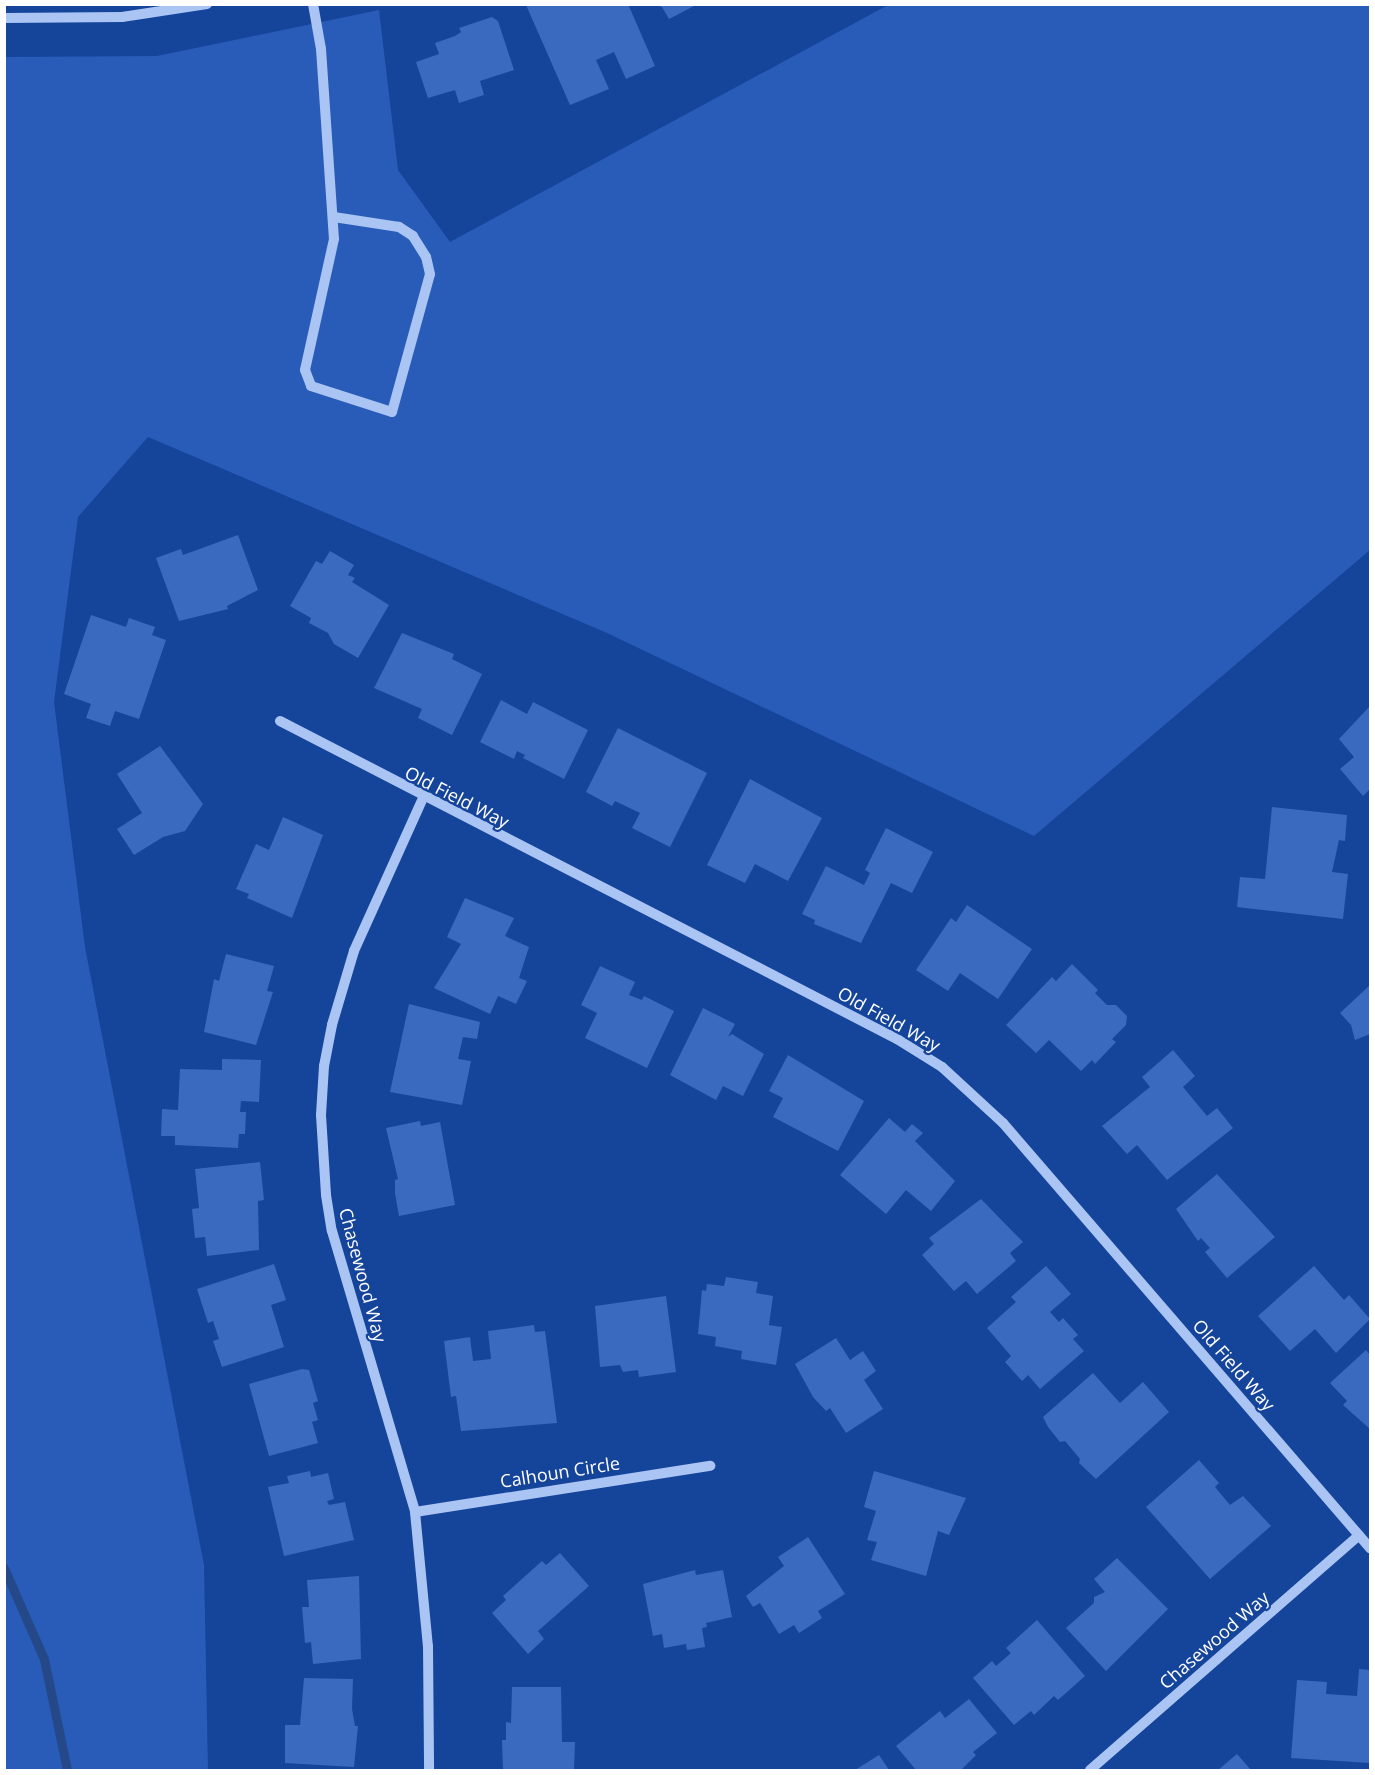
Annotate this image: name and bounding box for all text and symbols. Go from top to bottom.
street label: Old Field Way [401,761,513,833]
street label: Old Field Way [834,982,944,1056]
street label: Chasewood Way [335,1206,391,1344]
street label: Old Field Way [1188,1315,1280,1415]
street label: Calhoun Circle [499,1452,621,1492]
street label: Chasewood Way [1155,1587,1273,1693]

